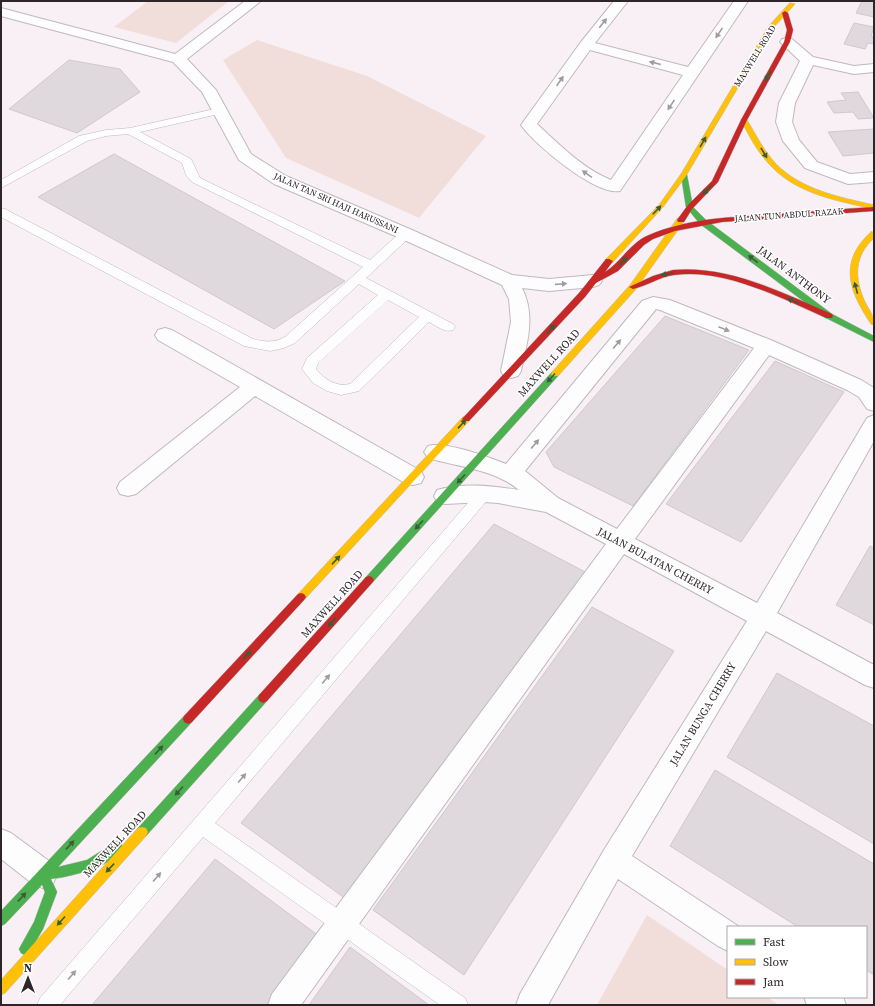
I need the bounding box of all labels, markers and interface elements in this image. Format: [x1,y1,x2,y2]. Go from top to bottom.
one-way arrow [599,18,608,29]
street label: MAXWELL ROAD [731,23,779,89]
one-way arrow [715,28,723,38]
one-way arrow [649,60,661,66]
one-way arrow [765,70,772,82]
one-way arrow [556,76,564,87]
one-way arrow [667,99,674,111]
one-way arrow [700,136,707,148]
one-way arrow [760,148,768,158]
street label: JALAN TAN SRI HAJI HARUSSANI [271,170,400,236]
one-way arrow [582,170,593,178]
one-way arrow [702,185,712,195]
one-way arrow [652,205,662,215]
street label: JALAN TUN ABDUL RAZAK [733,205,844,225]
street label: JALAN ANTHONY [753,242,834,308]
one-way arrow [747,255,758,263]
one-way arrow [618,256,628,266]
one-way arrow [661,271,674,277]
one-way arrow [555,280,567,287]
one-way arrow [852,282,858,295]
one-way arrow [786,298,798,304]
one-way arrow [546,323,555,334]
street label: MAXWELL ROAD [515,326,584,400]
one-way arrow [718,326,730,332]
one-way arrow [613,338,622,349]
one-way arrow [547,374,556,383]
one-way arrow [457,419,467,429]
one-way arrow [530,439,539,449]
one-way arrow [456,473,465,484]
one-way arrow [414,520,423,531]
street label: JALAN BULATAN CHERRY [593,524,716,598]
one-way arrow [331,555,340,565]
street label: MAXWELL ROAD [298,567,367,641]
one-way arrow [327,617,336,627]
one-way arrow [242,650,252,660]
street label: JALAN BUNGA CHERRY [666,660,740,769]
one-way arrow [321,674,330,685]
one-way arrow [154,745,163,755]
one-way arrow [237,773,246,784]
one-way arrow [175,787,184,796]
street label: MAXWELL ROAD [80,807,150,881]
one-way arrow [65,840,75,850]
one-way arrow [106,863,115,872]
one-way arrow [152,872,162,882]
one-way arrow [17,892,27,902]
one-way arrow [57,916,66,926]
legend [727,926,867,998]
text: Fast [763,934,785,950]
text: Slow [763,954,789,970]
north arrow [8,958,48,998]
text: N [24,961,32,976]
one-way arrow [68,970,77,981]
text: Jam [762,974,784,990]

